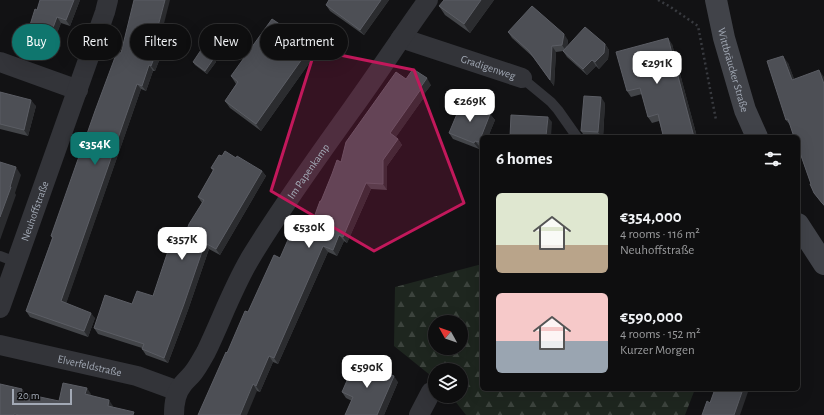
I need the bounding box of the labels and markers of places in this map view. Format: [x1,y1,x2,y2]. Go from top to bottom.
pin: €291K [629,51,685,85]
pin: €269K [442,89,498,123]
pin: €354K [67,132,123,166]
pin: €530K [281,215,337,249]
pin: €357K [154,227,210,261]
pin: €590K [339,355,395,389]

